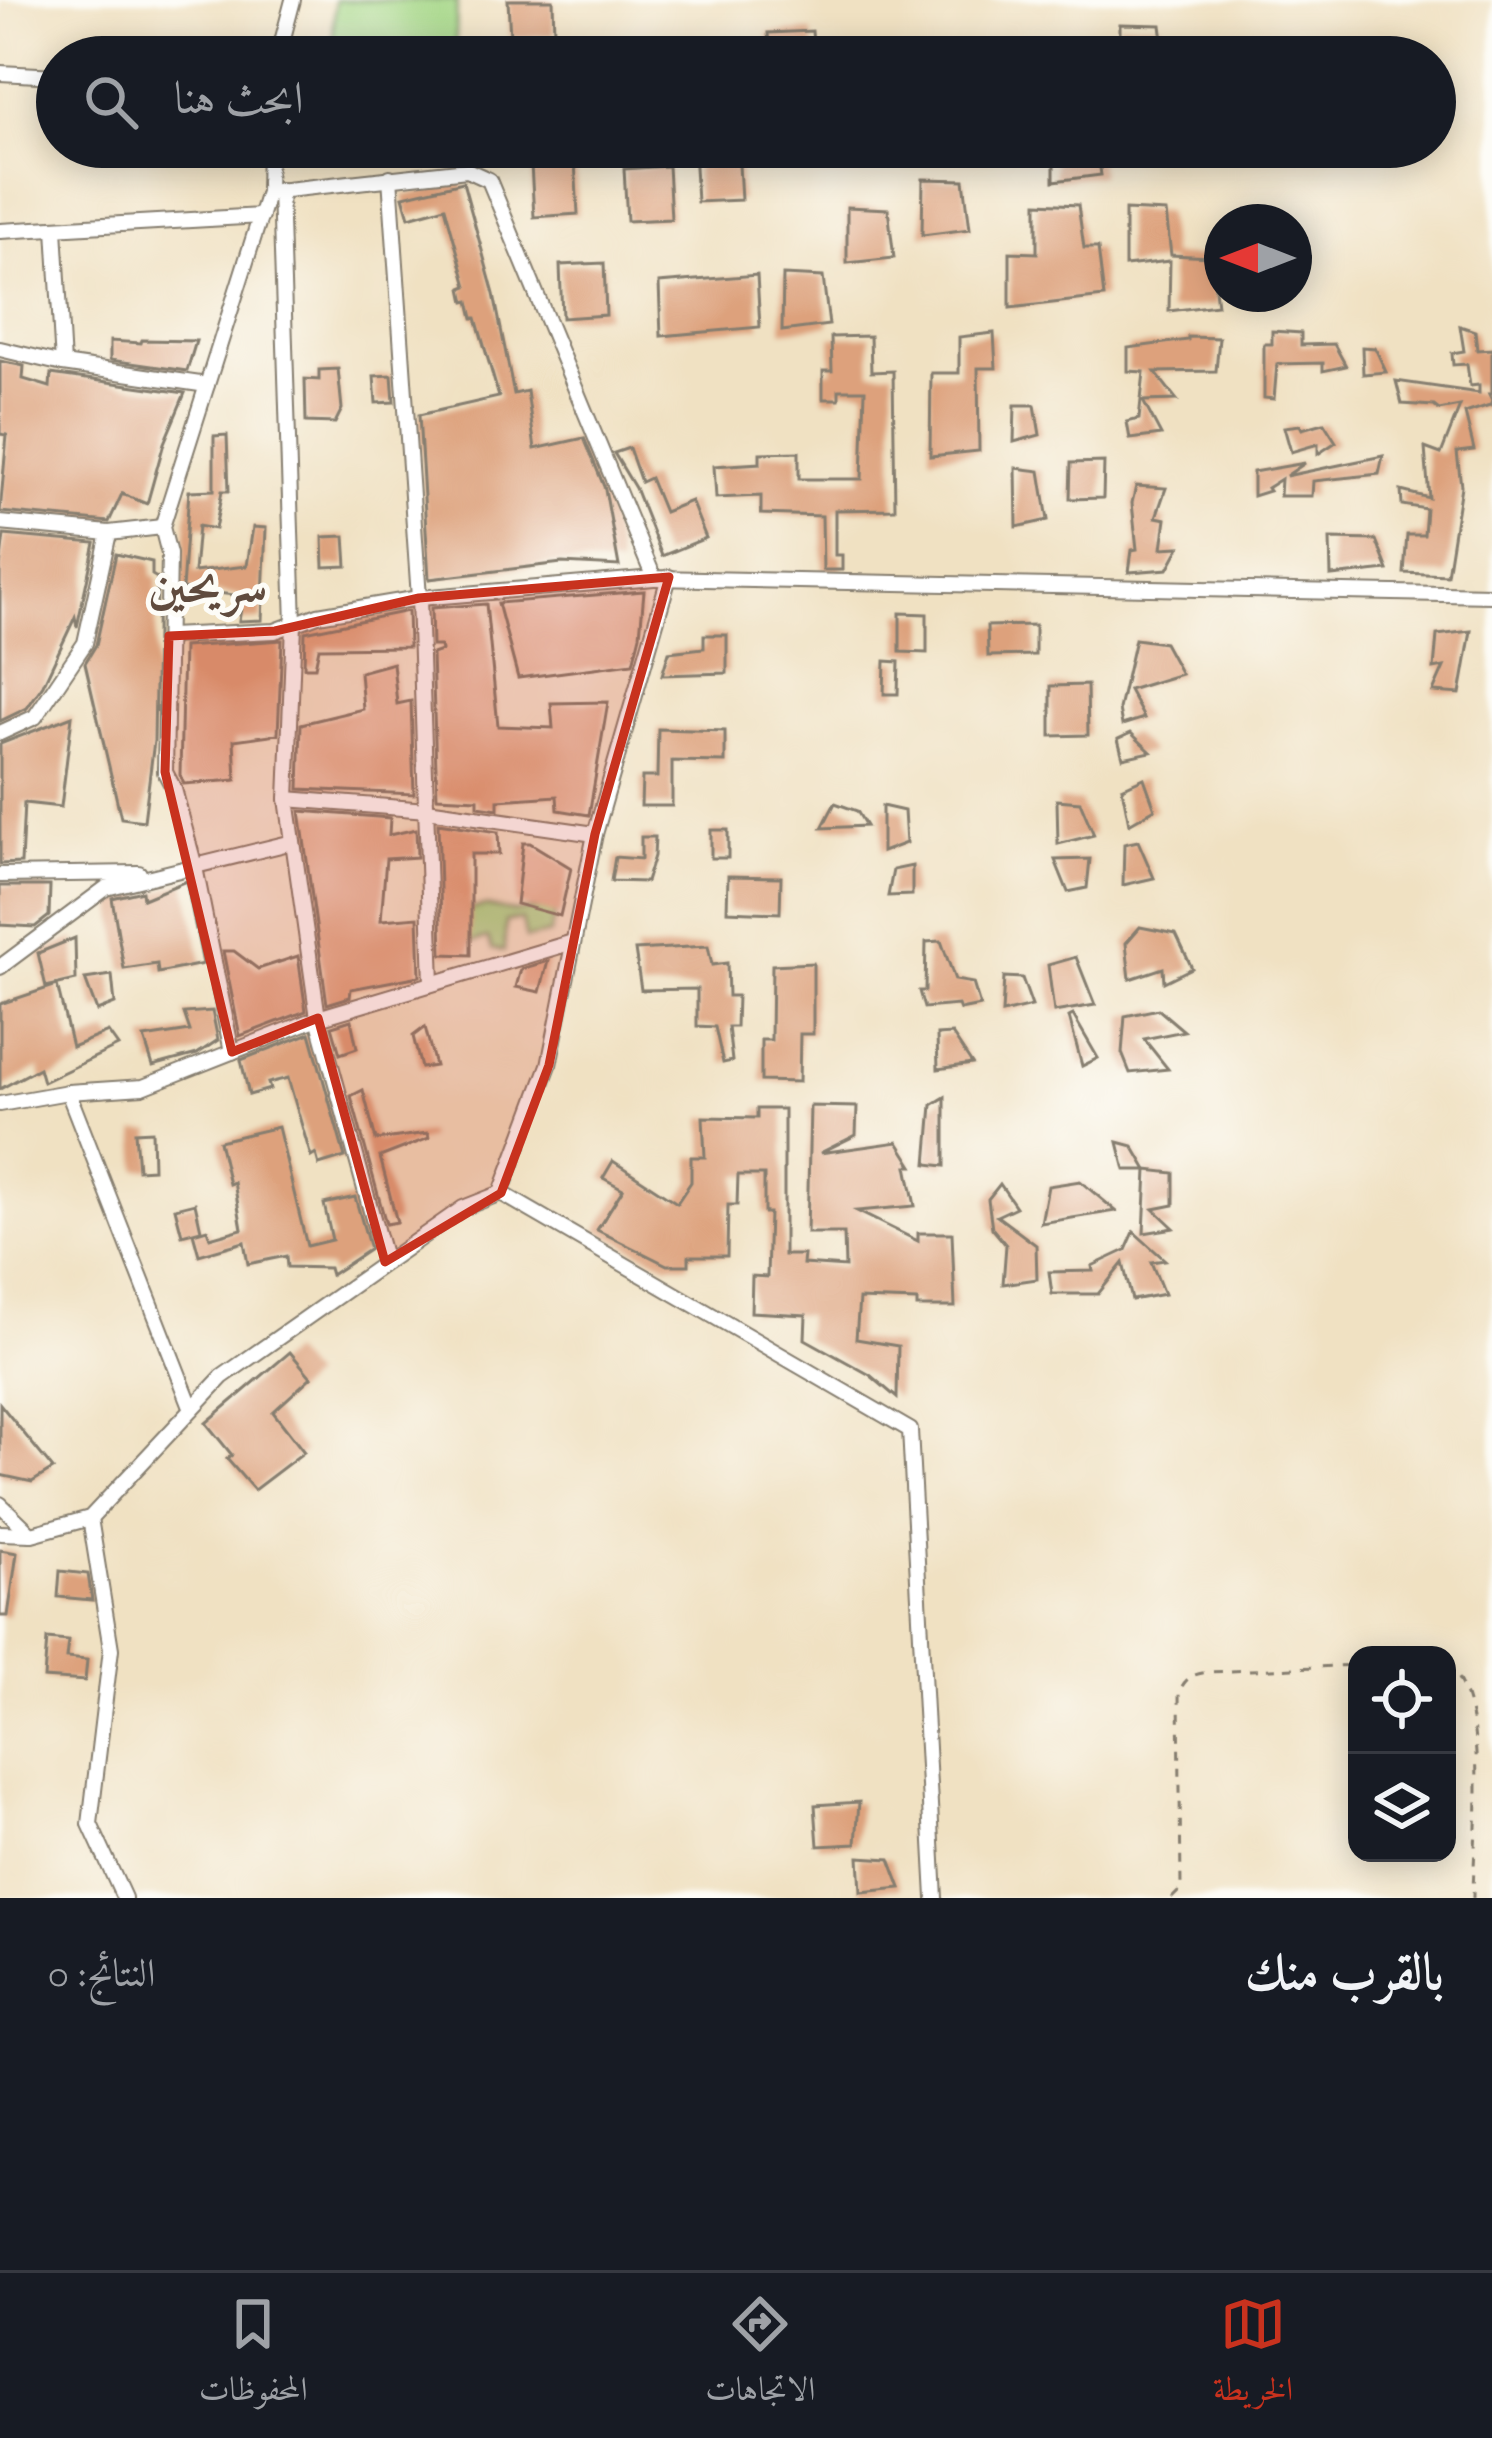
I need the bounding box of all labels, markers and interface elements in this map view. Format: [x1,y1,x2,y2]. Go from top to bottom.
search box [36,36,1456,168]
icon: search [78,69,144,135]
text: ابحث هنا [174,70,304,135]
north arrow [1204,204,1312,312]
district label: سريحين [149,555,267,624]
map controls [1348,1646,1456,1862]
button: locate [1348,1646,1456,1754]
button: layers [1348,1754,1456,1862]
text: بالقرب منك [1245,1940,1444,2013]
text: النتائج: 0 [48,1949,156,2005]
tab: المحفوظات [199,2291,308,2421]
tab: الاتجاهات [705,2291,815,2421]
tab: الخريطة [1213,2291,1293,2421]

